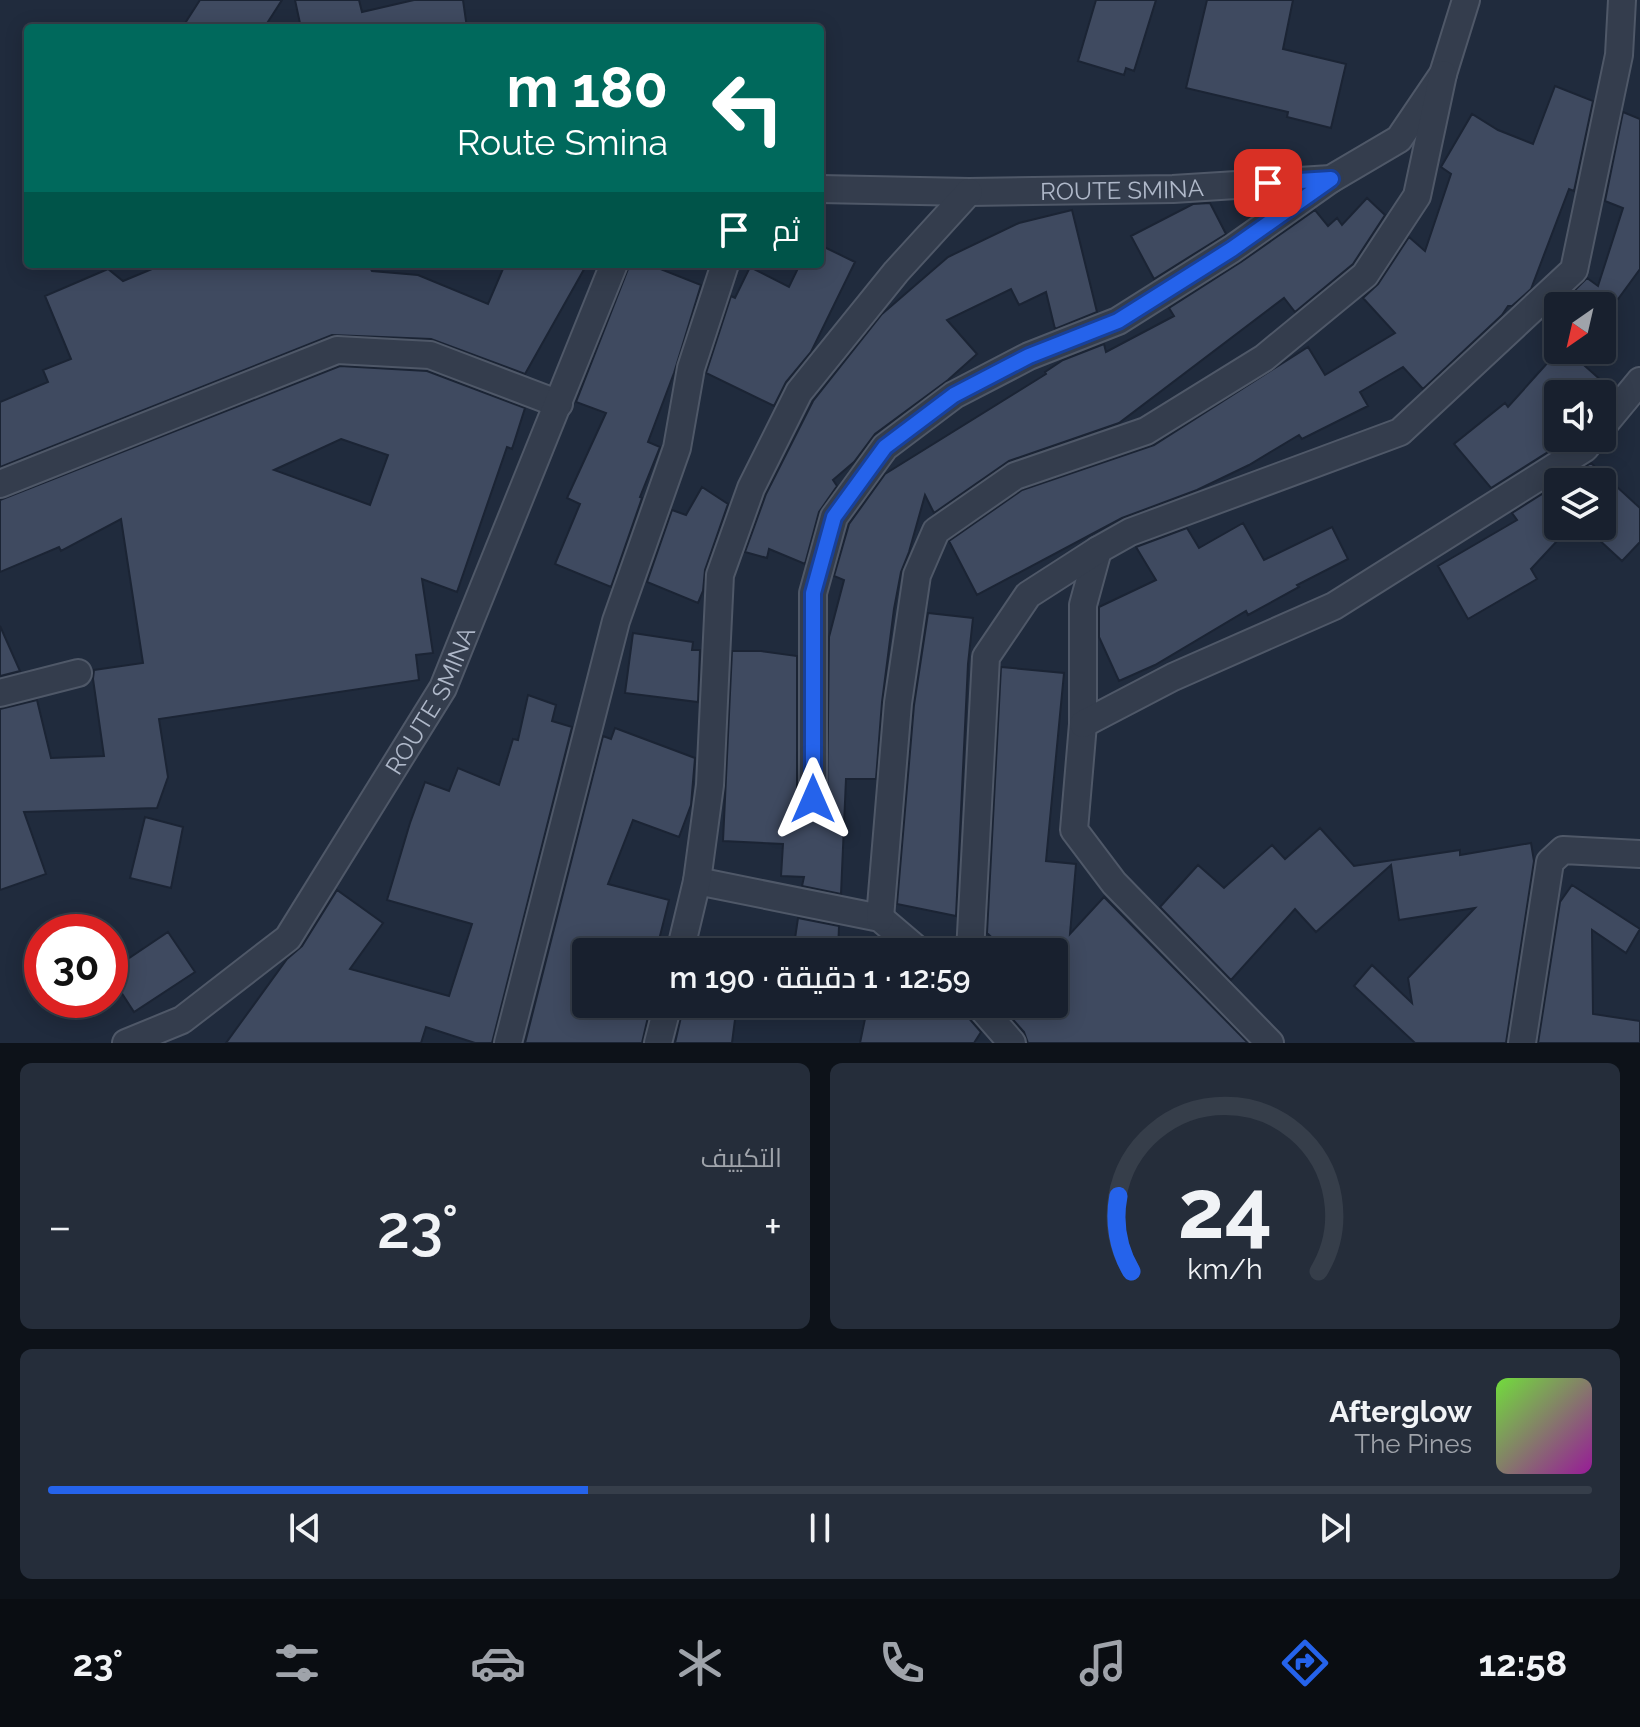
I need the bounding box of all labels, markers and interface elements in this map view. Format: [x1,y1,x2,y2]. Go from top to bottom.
text: 180 m [507,54,668,120]
icon: left [696,56,800,160]
text: Route Smina [457,121,668,163]
pin [1234,149,1302,217]
icon: arrive [1246,161,1290,205]
street label: ROUTE SMINA [1040,173,1205,205]
icon: arrive [712,208,756,252]
text: ثم [772,213,800,248]
north arrow [1544,292,1616,364]
map controls [1544,292,1616,540]
button: sound [1544,380,1616,452]
button: layers [1544,468,1616,540]
street label: ROUTE SMINA [379,622,481,779]
position arrow [771,757,855,841]
speed limit sign: 30 [24,914,128,1018]
text: 12:59 · 1 دقيقة · 190 m [670,960,970,995]
text: التكييف [700,1143,782,1173]
text: 24 [1178,1160,1272,1257]
text: 23° [377,1192,458,1262]
text: − [48,1201,72,1252]
text: + [764,1201,782,1252]
text: km/h [1187,1252,1263,1286]
text: Afterglow [1329,1394,1472,1429]
text: The Pines [1354,1429,1472,1459]
icon: previous [283,1506,327,1550]
icon: pause [798,1506,842,1550]
icon: next [1313,1506,1357,1550]
icon: filters [269,1635,325,1691]
icon: car [470,1635,526,1691]
icon: climate [672,1635,728,1691]
icon: phone [874,1635,930,1691]
icon: music [1075,1635,1131,1691]
icon: directions [1277,1635,1333,1691]
text: 23° [73,1642,123,1684]
text: 12:58 [1479,1642,1567,1684]

